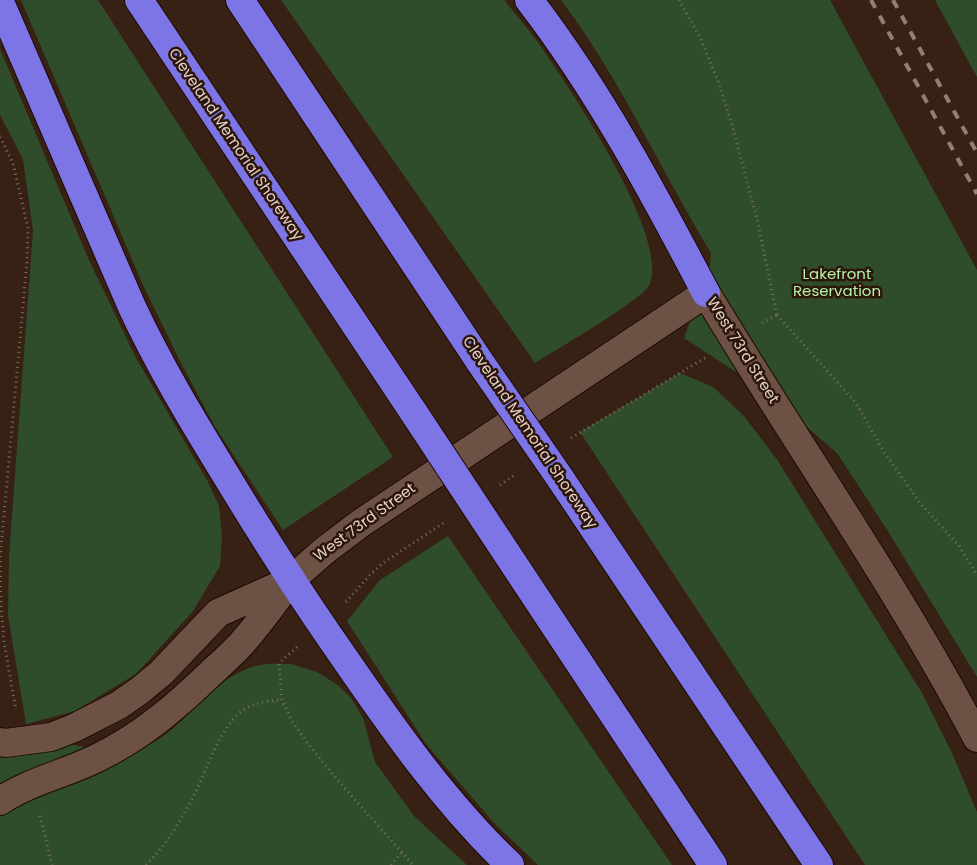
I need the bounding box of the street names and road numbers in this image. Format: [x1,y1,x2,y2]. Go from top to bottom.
street label: Cleveland Memorial Shoreway [164,45,306,245]
street label: West 73rd Street [702,295,782,407]
street label: Cleveland Memorial Shoreway [458,333,600,533]
street label: West 73rd Street [310,480,420,566]

